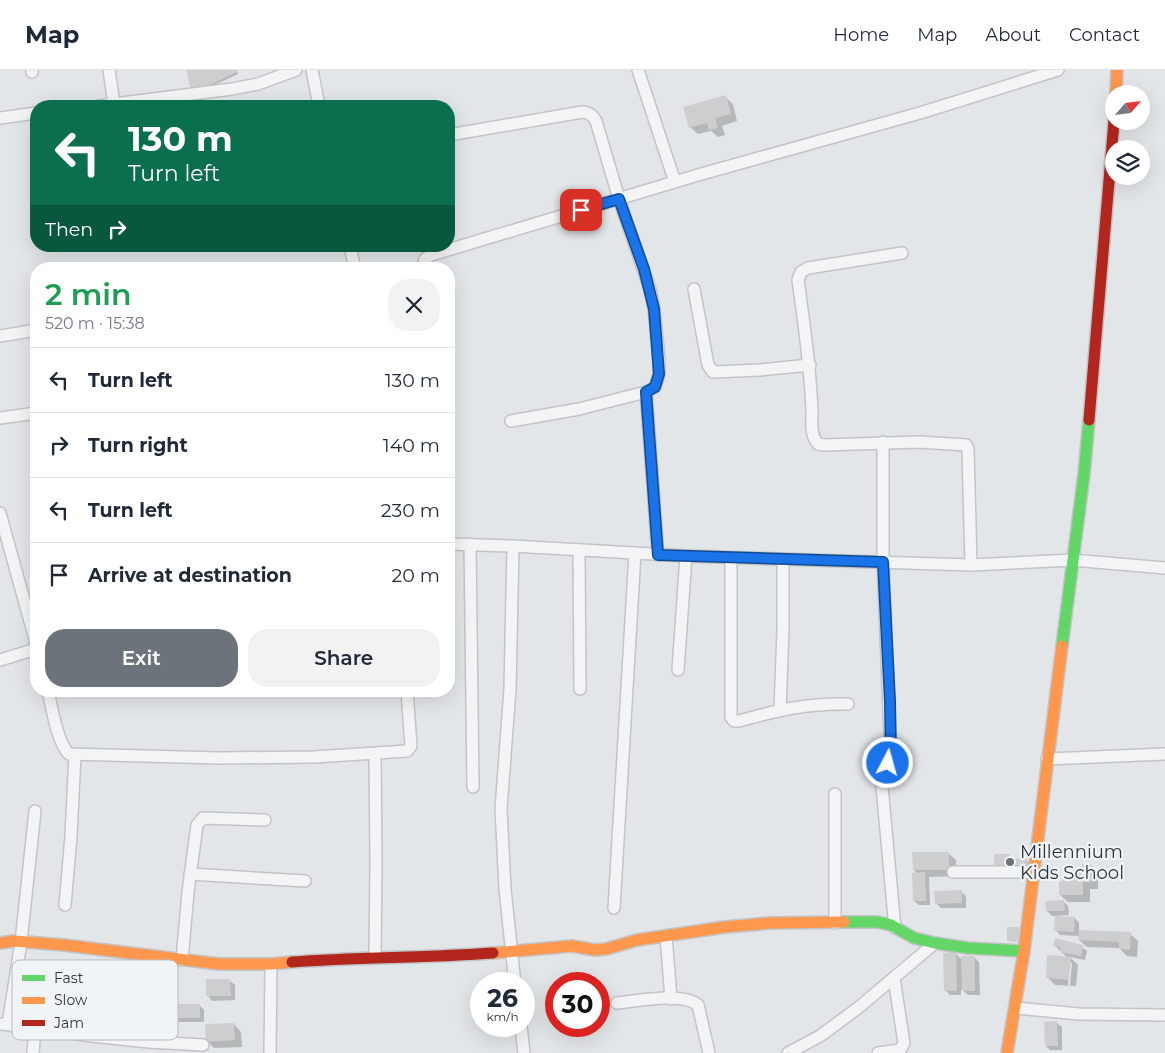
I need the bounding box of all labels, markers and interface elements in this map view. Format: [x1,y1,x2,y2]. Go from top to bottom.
text: Map [25,20,79,49]
text: Home [833,24,889,46]
text: Map [917,24,957,46]
text: About [985,24,1041,46]
text: Contact [1069,24,1140,46]
north arrow [1105,85,1150,130]
map controls [1105,85,1150,185]
text: 130 m [128,117,233,160]
icon: left [45,120,110,185]
button: layers [1105,140,1150,185]
text: Turn left [128,160,220,187]
pin [560,189,602,231]
icon: arrive [567,196,595,224]
icon: right [103,215,131,243]
text: Then [45,218,93,241]
text: 2 min [45,276,132,313]
button: close [388,279,440,331]
text: 520 m · 15:38 [45,314,145,333]
icon: left [45,366,73,394]
text: Turn left [88,369,173,392]
text: 130 m [385,369,440,392]
icon: right [45,431,73,459]
text: Turn right [88,434,188,457]
text: 140 m [383,434,440,457]
icon: left [45,496,73,524]
text: Turn left [88,499,173,522]
text: 230 m [381,499,440,522]
icon: arrive [45,561,73,589]
text: Arrive at destination [88,564,292,587]
text: 20 m [392,564,440,587]
button: Exit [45,629,238,687]
button: Share [248,629,440,687]
position arrow [861,736,913,788]
place label: Millennium Kids School [1020,841,1124,884]
marker: Millennium Kids School [1004,856,1016,868]
legend [12,960,178,1040]
text: Fast [54,969,84,987]
speed limit sign: 30 [545,972,610,1037]
text: 26 [487,983,518,1013]
text: Slow [54,991,88,1009]
text: km/h [486,1009,519,1024]
text: Jam [53,1014,84,1032]

